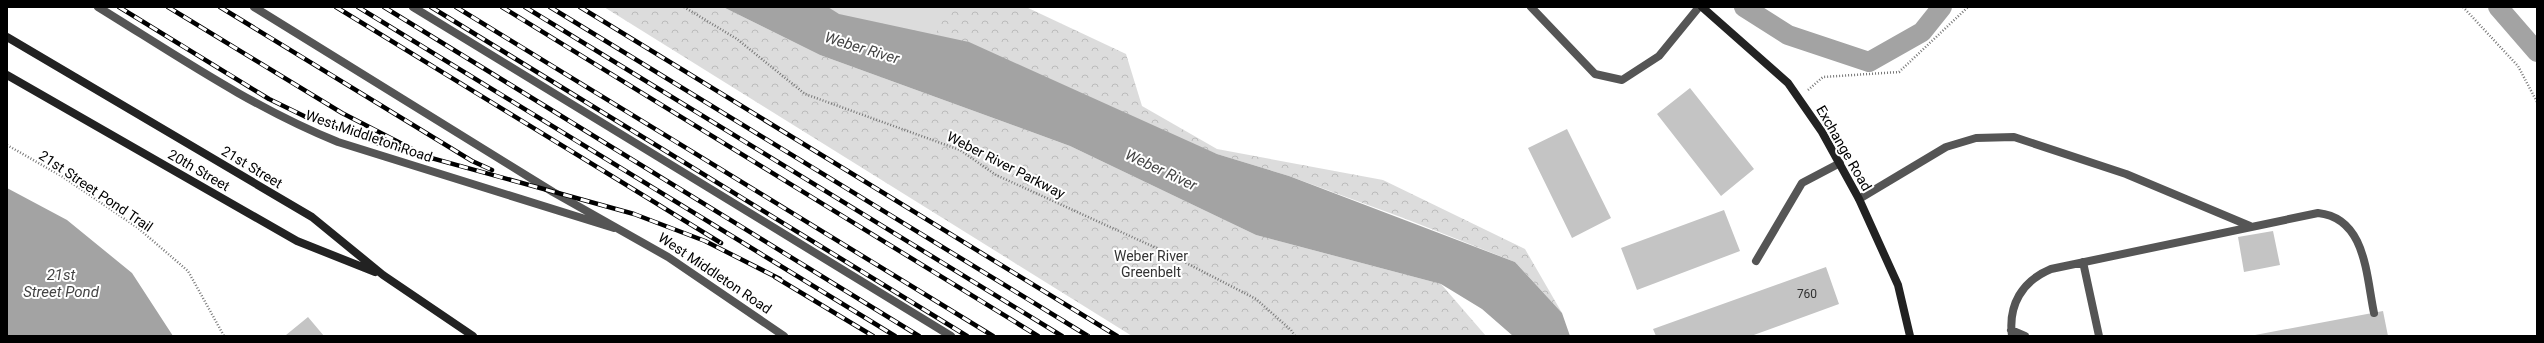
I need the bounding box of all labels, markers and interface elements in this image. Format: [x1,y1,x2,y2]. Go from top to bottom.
water label: Weber River [823,28,902,68]
street label: Exchange Road [1813,102,1875,194]
street label: West Middleton Road [304,107,434,165]
street label: Weber River Parkway [944,128,1068,202]
street label: 21st Street [219,143,286,192]
street label: 20th Street [165,146,233,194]
water label: Weber River [1122,146,1201,195]
street label: 21st Street Pond Trail [36,147,156,235]
street label: West Middleton Road [655,229,775,317]
park label: Weber River Greenbelt [1114,248,1188,280]
water label: 21st Street Pond [23,266,100,301]
house number: 760 [1797,287,1817,301]

